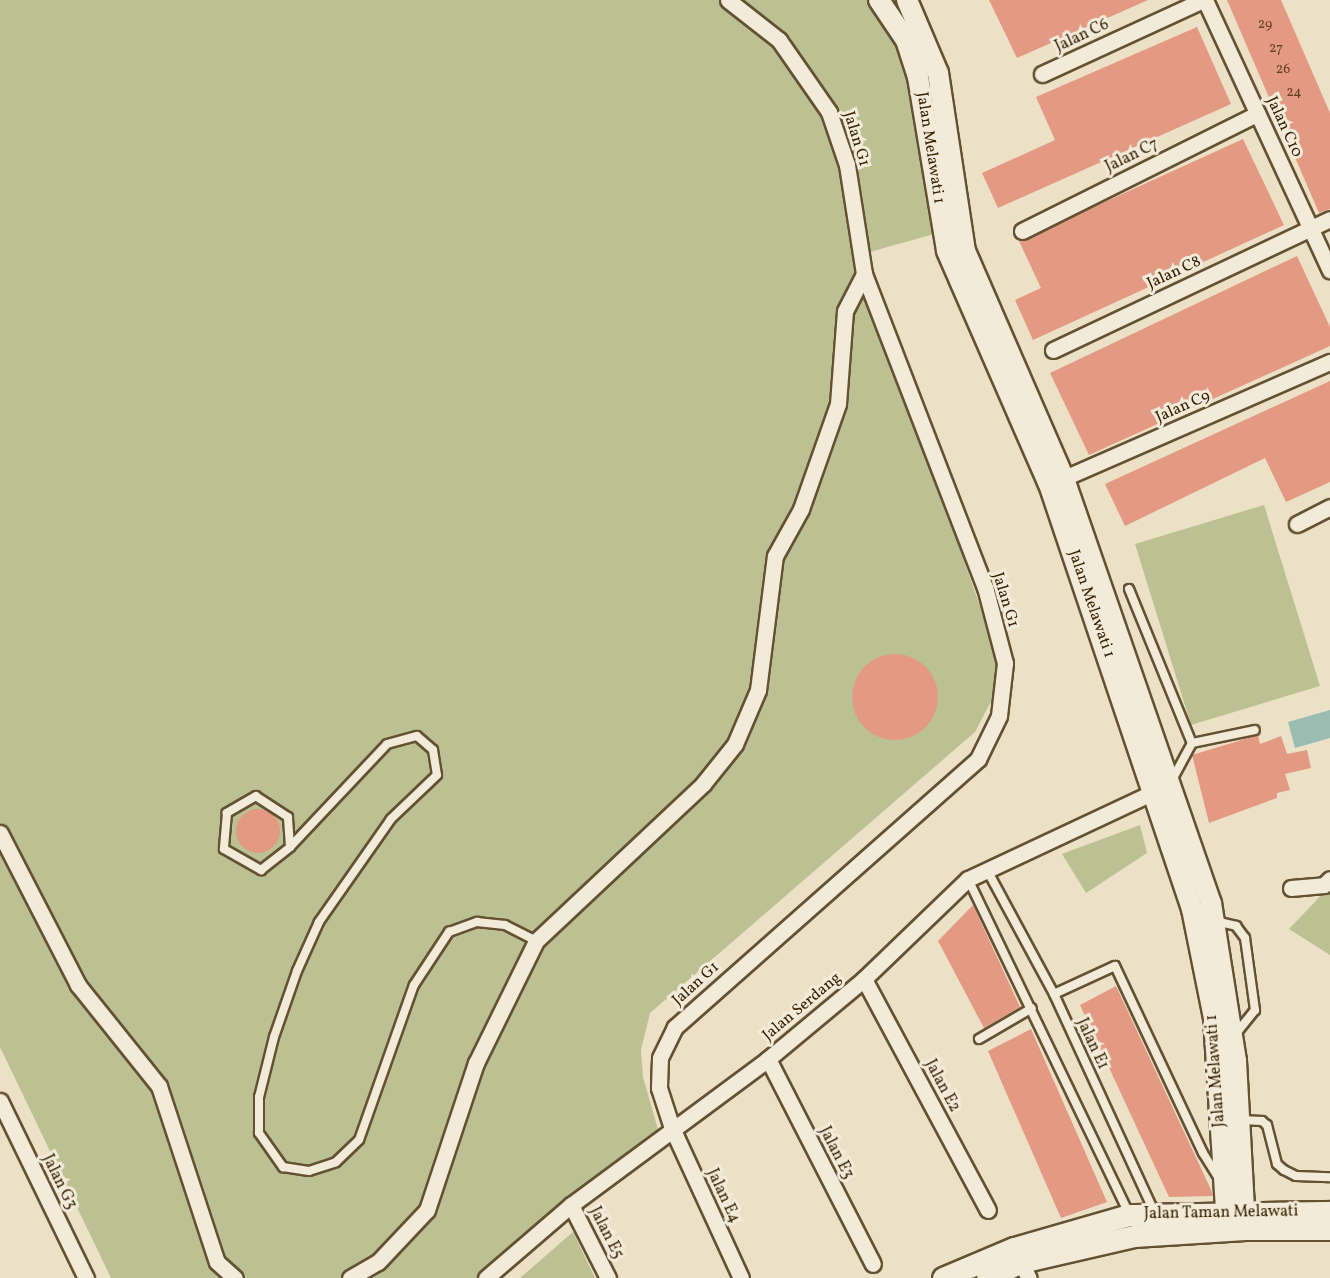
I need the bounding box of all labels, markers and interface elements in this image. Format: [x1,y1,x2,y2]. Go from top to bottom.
street label: Jalan C6 [1052,15,1112,57]
house number: 29 [1258,17,1272,33]
house number: 27 [1269,41,1283,57]
house number: 26 [1276,62,1290,78]
house number: 24 [1286,85,1302,101]
street label: Jalan Melawati 1 [912,91,948,205]
street label: Jalan C10 [1262,93,1306,161]
street label: Jalan G1 [839,109,873,169]
street label: Jalan C7 [1102,135,1162,177]
street label: Jalan C8 [1144,252,1204,294]
street label: Jalan C9 [1153,387,1213,427]
street label: Jalan Melawati 1 [1064,547,1118,661]
street label: Jalan G1 [988,570,1022,630]
street label: Jalan G1 [669,958,723,1010]
street label: Jalan Serdang [759,969,845,1045]
street label: Jalan Melawati 1 [1202,1014,1230,1128]
street label: Jalan E1 [1072,1015,1112,1073]
street label: Jalan E2 [920,1056,964,1116]
street label: Jalan E3 [815,1123,857,1183]
street label: Jalan G3 [38,1151,80,1213]
street label: Jalan E4 [702,1166,744,1226]
street label: Jalan Taman Melawati [1143,1202,1299,1224]
street label: Jalan E5 [585,1204,627,1262]

